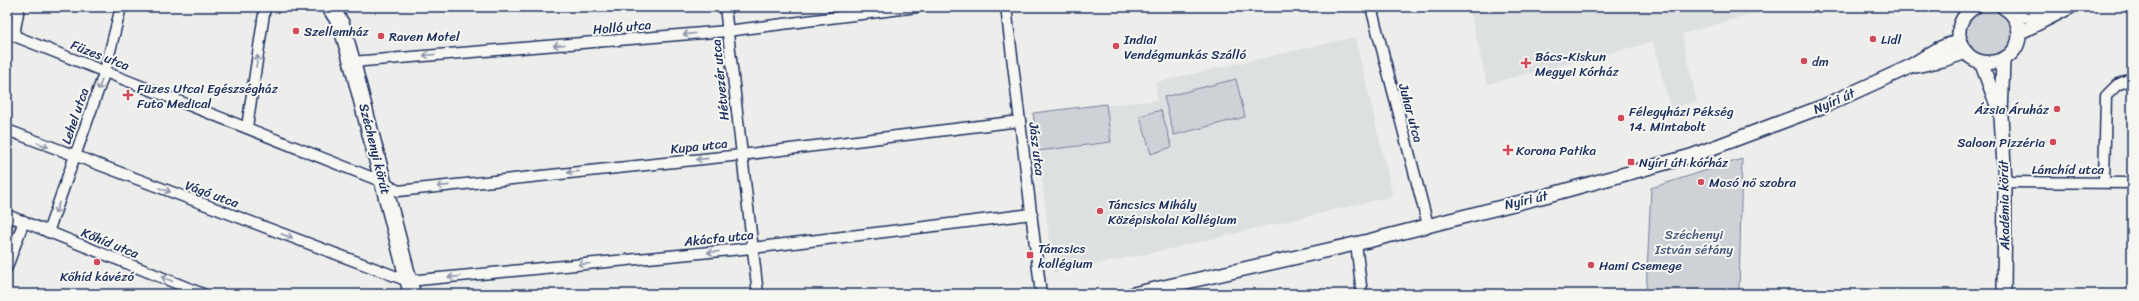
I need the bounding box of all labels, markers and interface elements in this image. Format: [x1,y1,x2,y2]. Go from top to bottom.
street label: Holló utca [592,13,653,41]
place label: Szellemház [304,20,369,43]
place label: Raven Motel [389,25,460,48]
marker: Szellemház [291,26,301,36]
place label: Indiai Vendégmunkás Szálló [1123,28,1246,66]
place label: Lidl [1881,28,1901,51]
marker: Raven Motel [376,31,386,41]
one-way arrow [683,31,696,38]
street label: Füzes utca [67,33,133,77]
marker: Lidl [1868,34,1878,44]
street label: Hétvezér utca [704,38,736,122]
one-way arrow [553,41,566,48]
marker: Indiai Vendégmunkás Szálló [1111,41,1121,51]
place label: Bács-Kiskun Megyei Kórház [1535,45,1619,83]
place label: dm [1812,50,1829,73]
one-way arrow [423,52,436,59]
one-way arrow [253,55,261,68]
marker: dm [1799,56,1809,66]
marker: Bács-Kiskun Megyei Kórház [1520,57,1532,69]
place label: Füzes Utcai Egészségház Futo Medical [137,77,279,115]
one-way arrow [95,79,103,91]
street label: Juhar utca [1392,80,1430,146]
street label: Nyíri út [1809,81,1859,120]
street label: Lehel utca [55,84,96,147]
marker: Füzes Utcai Egészségház Futo Medical [122,89,134,101]
place label: Ázsia Áruház [1973,98,2050,121]
place label: Félegyházi Pékség 14. Mintabolt [1629,100,1734,138]
street label: Széchenyi körút [353,101,398,197]
marker: Ázsia Áruház [2052,104,2062,114]
marker: Félegyházi Pékség 14. Mintabolt [1616,113,1626,123]
street label: Jász utca [1022,120,1052,177]
place label: Saloon Pizzéria [1957,131,2045,154]
street label: Kupa utca [669,132,729,160]
marker: Saloon Pizzéria [2048,137,2058,147]
place label: Korona Patika [1516,139,1597,162]
one-way arrow [37,141,49,149]
marker: Korona Patika [1503,145,1513,155]
place label: Nyíri úti kórház [1639,151,1729,174]
one-way arrow [696,155,709,163]
marker: Nyíri úti kórház [1626,157,1636,167]
street label: Lánchíd utca [2032,158,2105,181]
street label: Akadémia körút [1992,159,2016,251]
one-way arrow [567,169,580,176]
place label: Mosó nő szobra [1709,171,1797,194]
street label: Vágó utca [182,174,242,214]
marker: Mosó nő szobra [1696,177,1706,187]
one-way arrow [437,182,450,190]
street label: Nyíri út [1502,184,1551,216]
one-way arrow [159,187,171,195]
place label: Táncsics Mihály Középiskolai Kollégium [1108,193,1237,231]
one-way arrow [52,201,60,213]
marker: Táncsics Mihály Középiskolai Kollégium [1095,206,1105,216]
street label: Kőhíd utca [78,221,143,265]
street label: Akácfa utca [682,223,755,253]
park label: Széchenyi István sétány [1654,223,1733,261]
one-way arrow [280,232,292,240]
place label: Táncsics kollégium [1038,237,1093,275]
one-way arrow [707,248,720,255]
marker: Táncsics kollégium [1025,250,1035,260]
place label: Hami Csemege [1599,254,1682,277]
marker: Kőhíd kávézó [92,257,102,267]
one-way arrow [578,260,591,268]
marker: Hami Csemege [1586,260,1596,270]
place label: Kőhíd kávézó [60,265,134,288]
one-way arrow [448,273,461,280]
one-way arrow [162,275,174,283]

